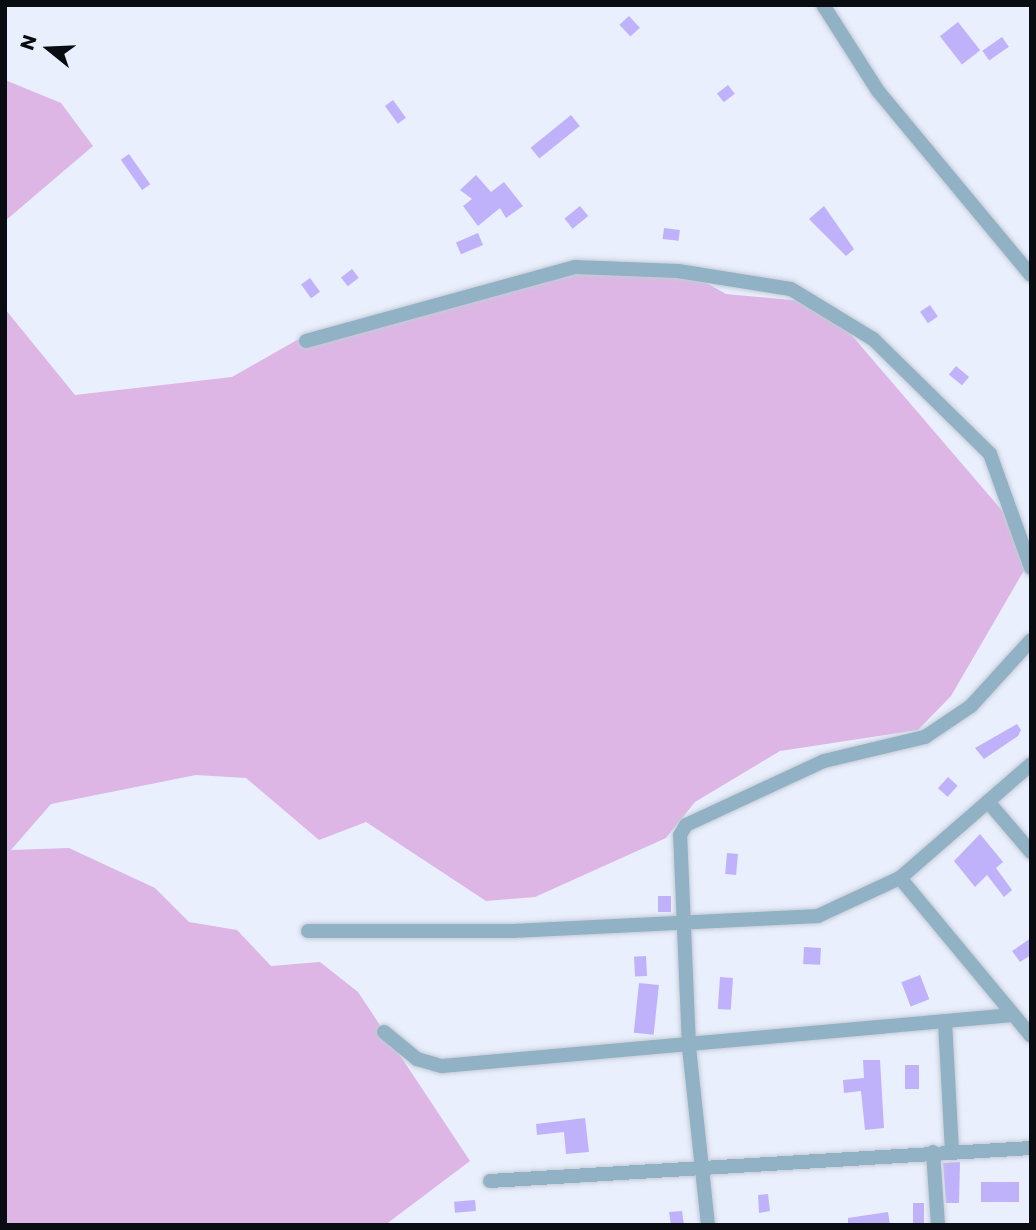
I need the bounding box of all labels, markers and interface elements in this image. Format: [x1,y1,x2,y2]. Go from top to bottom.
north arrow [14,14,84,84]
text: N [14,31,44,53]

